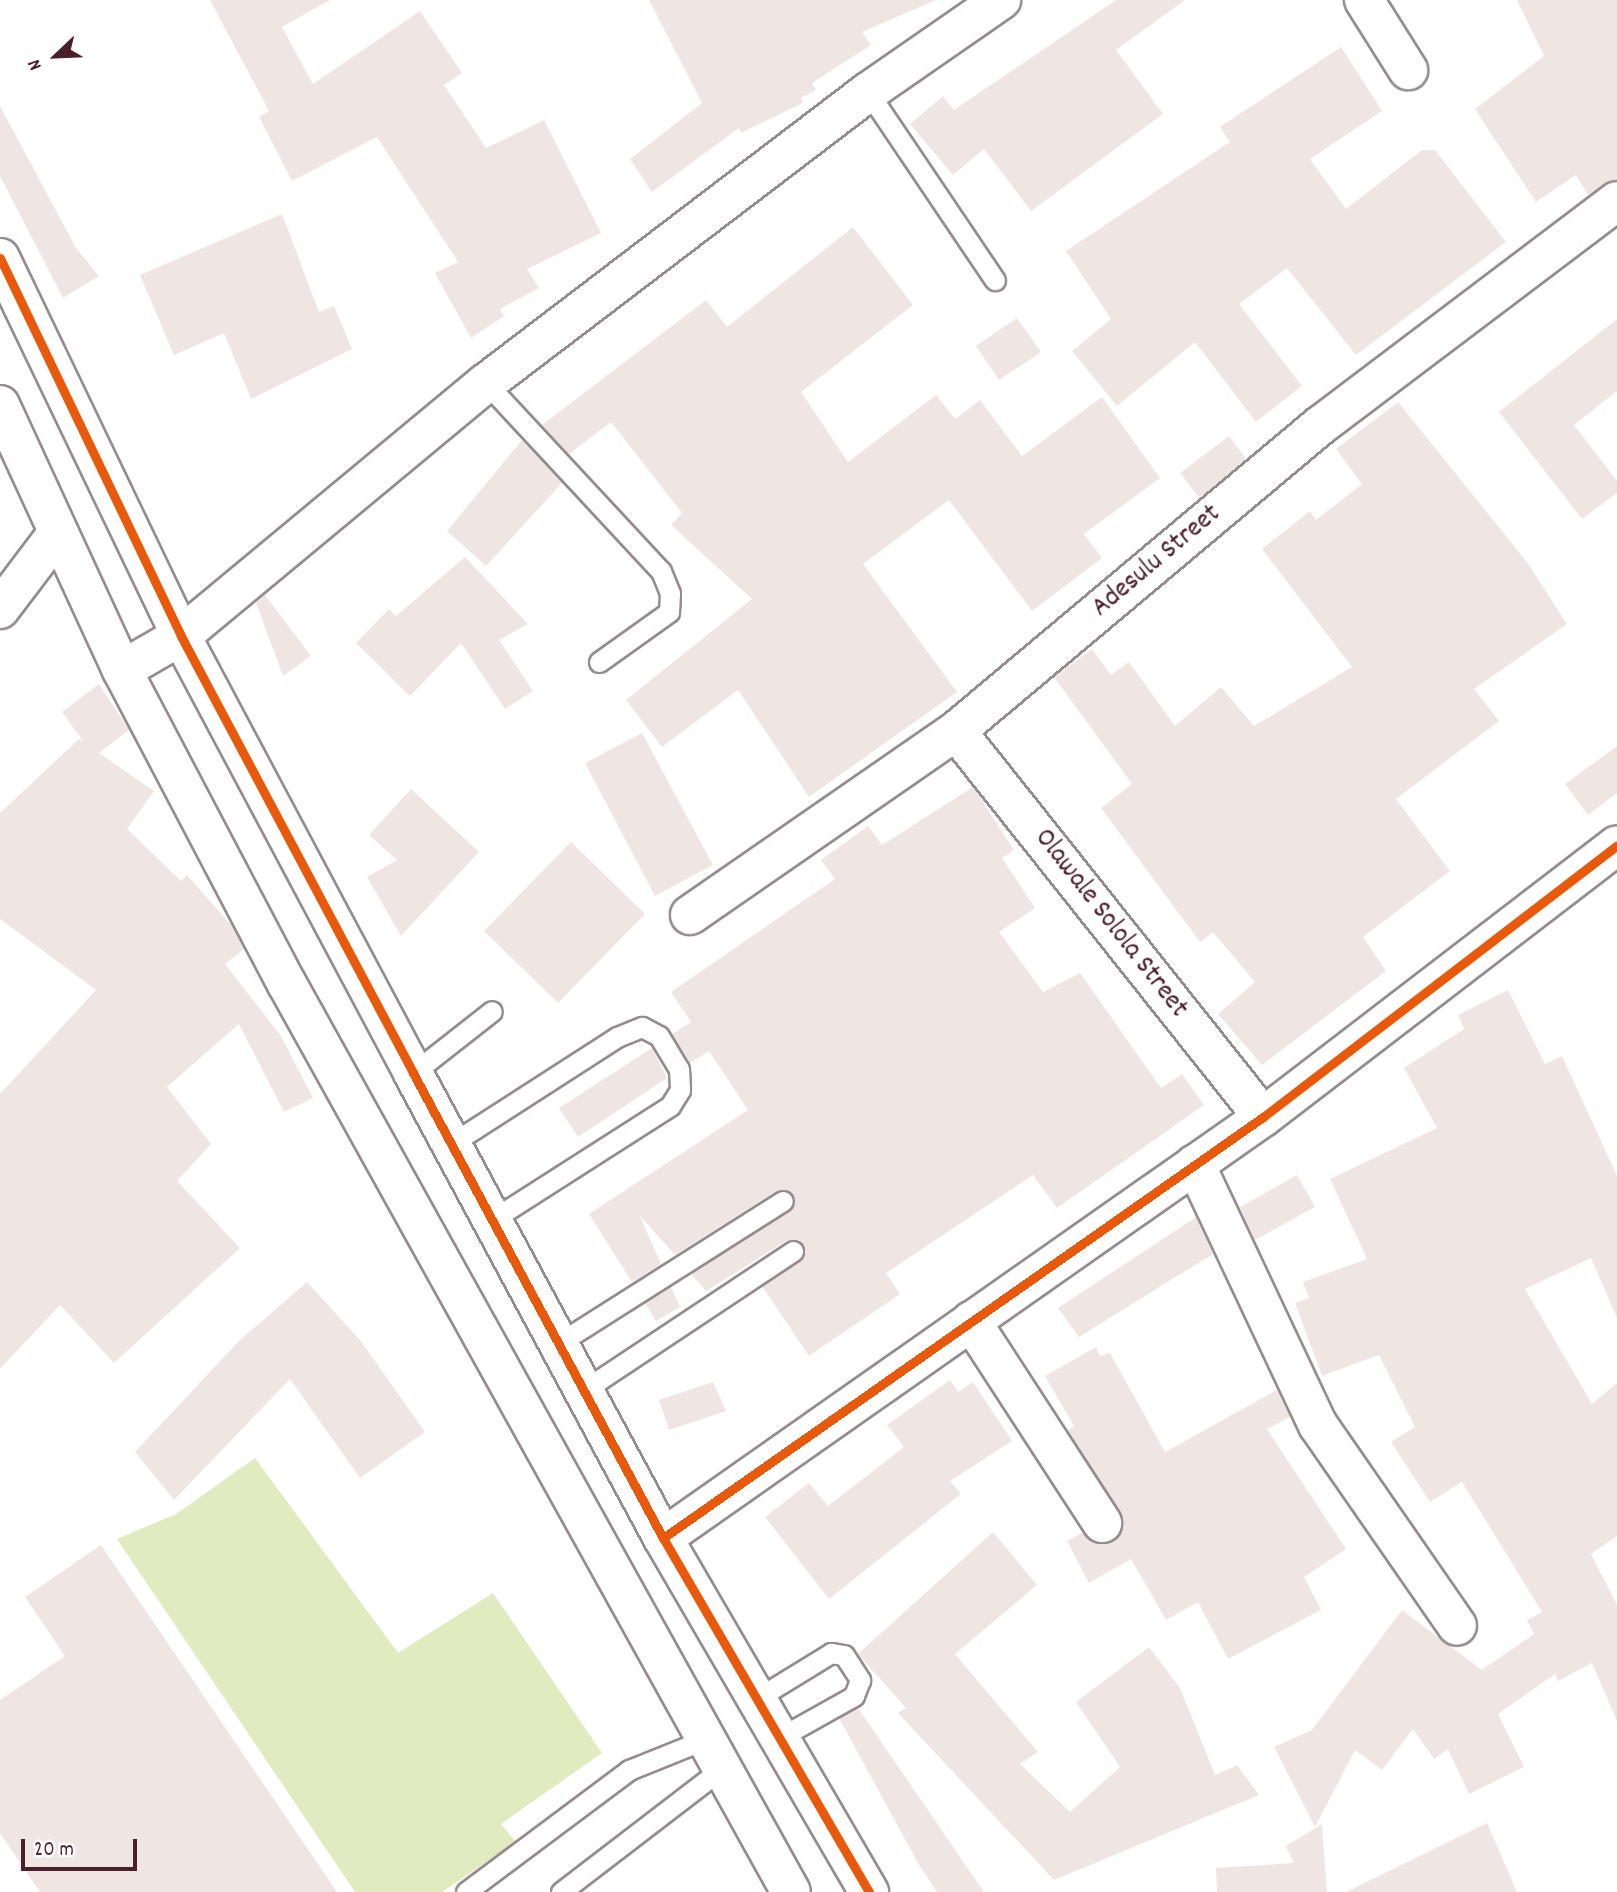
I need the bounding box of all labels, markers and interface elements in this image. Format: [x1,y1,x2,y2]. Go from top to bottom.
north arrow [21,21,91,91]
text: N [22,55,50,74]
street label: Adesulu Street [1086,498,1228,626]
street label: Olawale Solola Street [1026,823,1194,1025]
scale bar [24,1826,140,1870]
text: 20 m [34,1836,74,1866]

